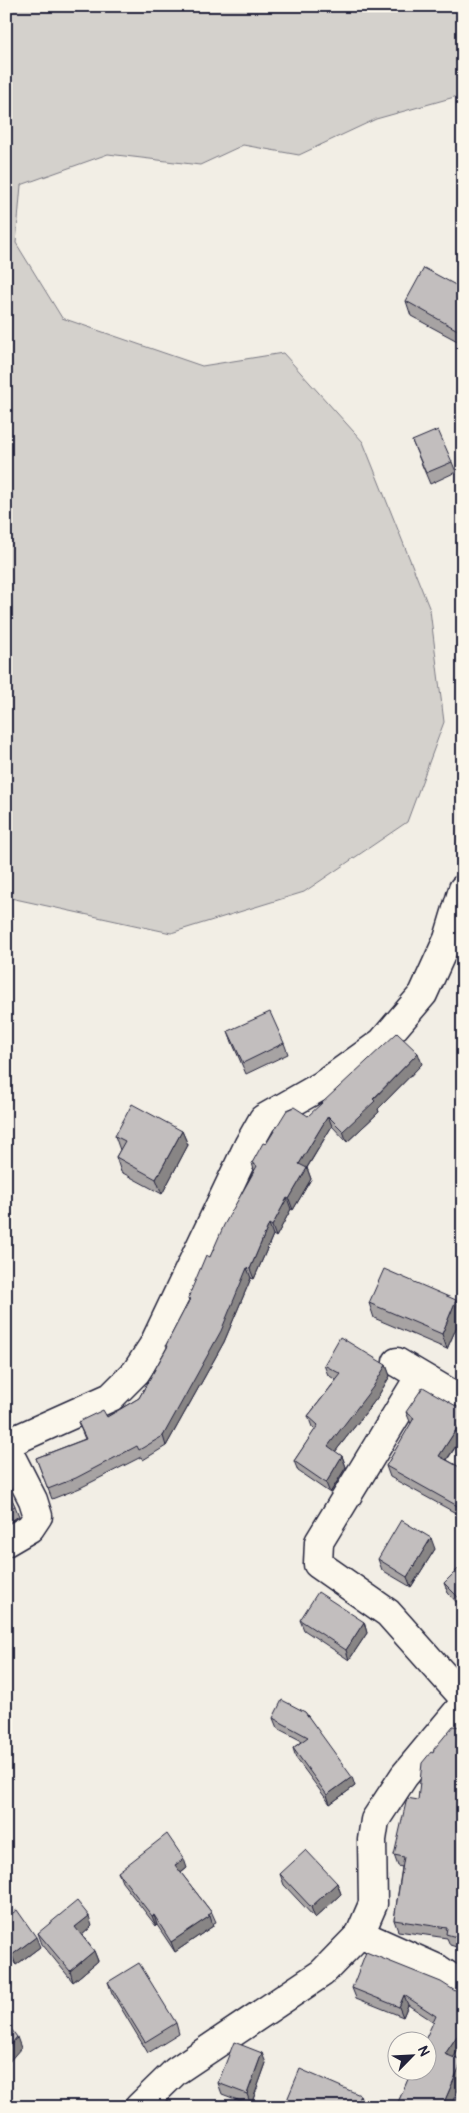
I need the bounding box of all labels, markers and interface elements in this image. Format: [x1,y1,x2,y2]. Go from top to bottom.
north arrow [386,2030,436,2080]
text: N [414,2043,433,2059]

